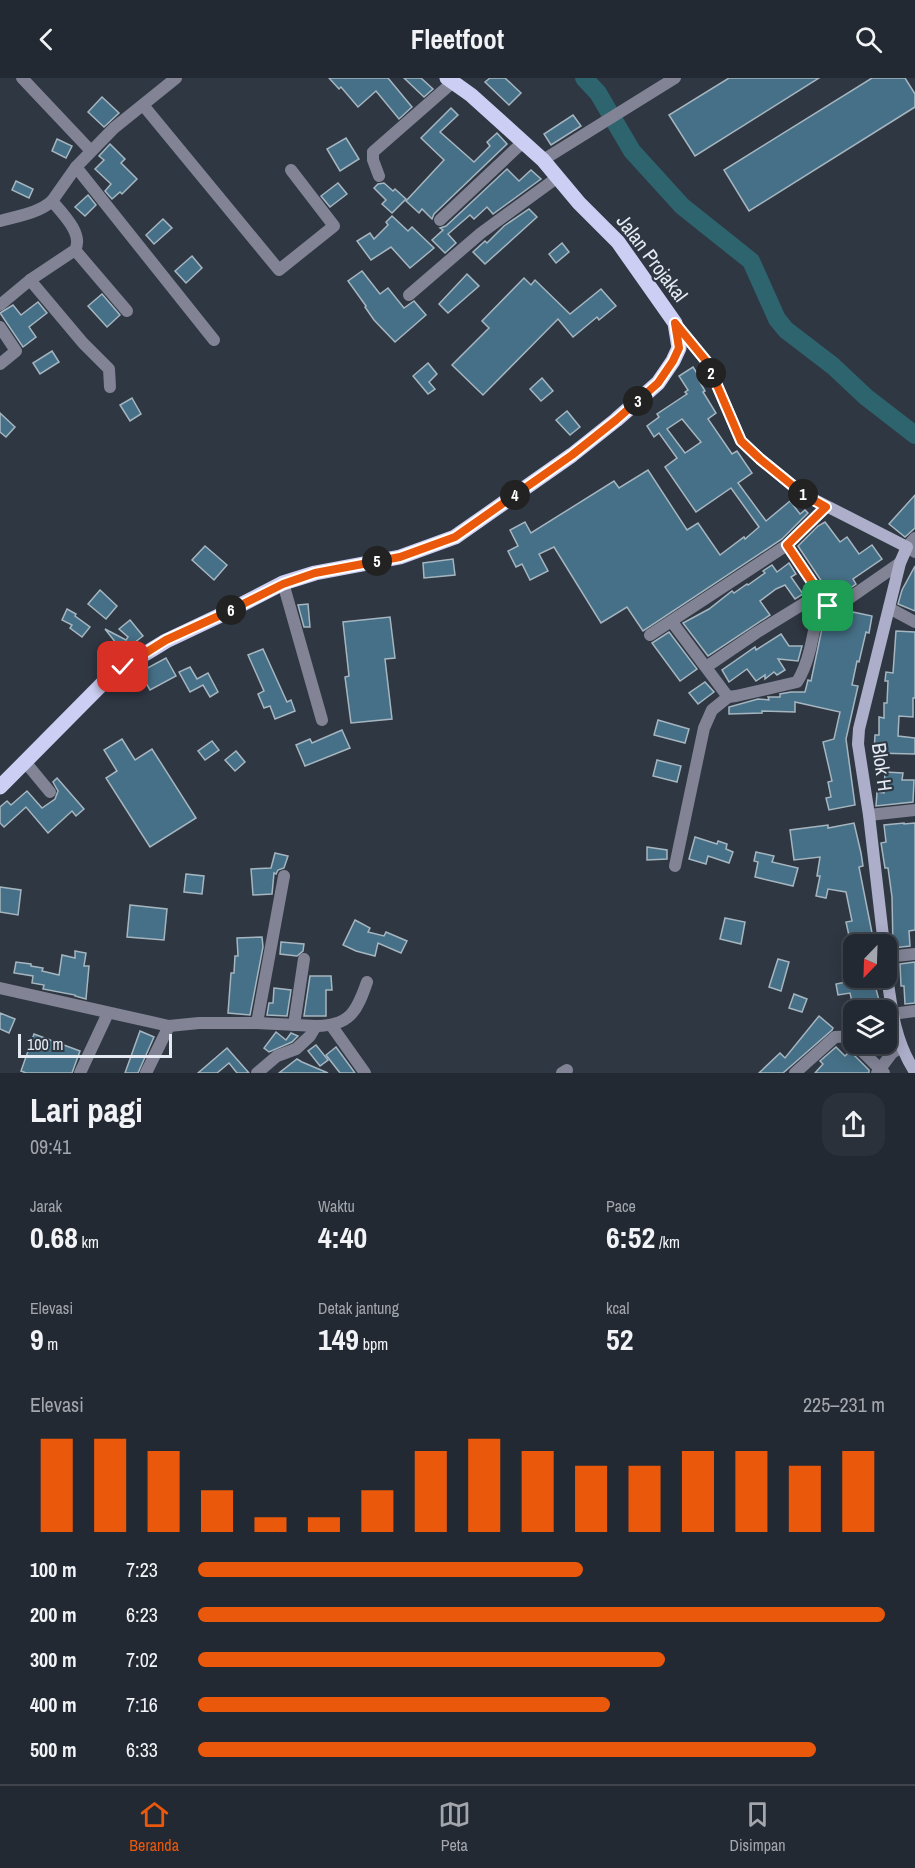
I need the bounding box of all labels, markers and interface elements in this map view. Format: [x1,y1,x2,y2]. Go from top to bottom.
text: Fleetfoot [411,21,504,57]
icon: back [30,23,63,56]
icon: search [852,23,885,56]
street label: Jalan Projakal [611,208,694,307]
pin: 2 [696,358,726,388]
text: 2 [707,362,715,384]
pin: 3 [623,386,653,416]
text: 3 [634,390,642,412]
pin: 1 [788,479,818,509]
pin: 4 [500,480,530,510]
text: 1 [799,483,807,505]
text: 4 [511,484,519,506]
pin: 5 [362,546,392,576]
text: 5 [373,550,381,572]
pin [802,580,853,631]
icon: arrive [811,589,844,622]
pin: 6 [216,595,246,625]
text: 6 [227,599,235,621]
pin [97,641,148,692]
icon: check [106,650,139,683]
street label: Blok H [866,741,899,793]
north arrow [843,934,897,988]
map controls [843,934,897,1054]
button: layers [843,1000,897,1054]
scale bar [18,1031,172,1058]
text: 100 m [27,1033,63,1055]
text: Lari pagi [30,1088,143,1132]
button: share [822,1093,885,1156]
text: 09:41 [30,1133,71,1160]
text: Jarak [30,1195,62,1217]
text: Waktu [318,1195,355,1217]
text: Pace [606,1195,636,1217]
text: 0.68 [30,1217,78,1257]
text: 4:40 [318,1217,367,1257]
text: 6:52 [606,1217,655,1257]
text: km [78,1231,99,1253]
text: /km [655,1231,680,1253]
text: Elevasi [30,1297,73,1319]
text: Detak jantung [318,1297,399,1319]
text: kcal [606,1297,629,1319]
text: 9 [30,1319,44,1359]
text: 149 [318,1319,359,1359]
text: 52 [606,1319,633,1359]
text: m [44,1333,58,1355]
text: bpm [359,1333,388,1355]
text: Elevasi [30,1391,84,1418]
text: 225–231 m [803,1391,885,1418]
text: 100 m [30,1556,77,1583]
text: 7:23 [126,1556,158,1583]
text: 200 m [30,1601,77,1628]
text: 6:23 [126,1601,158,1628]
text: 300 m [30,1646,77,1673]
text: 7:02 [126,1646,158,1673]
text: 400 m [30,1691,77,1718]
text: 7:16 [126,1691,158,1718]
text: 500 m [30,1736,77,1763]
text: 6:33 [126,1736,158,1763]
tab: Beranda [129,1798,179,1856]
tab: Peta [438,1798,471,1856]
tab: Disimpan [729,1798,786,1856]

